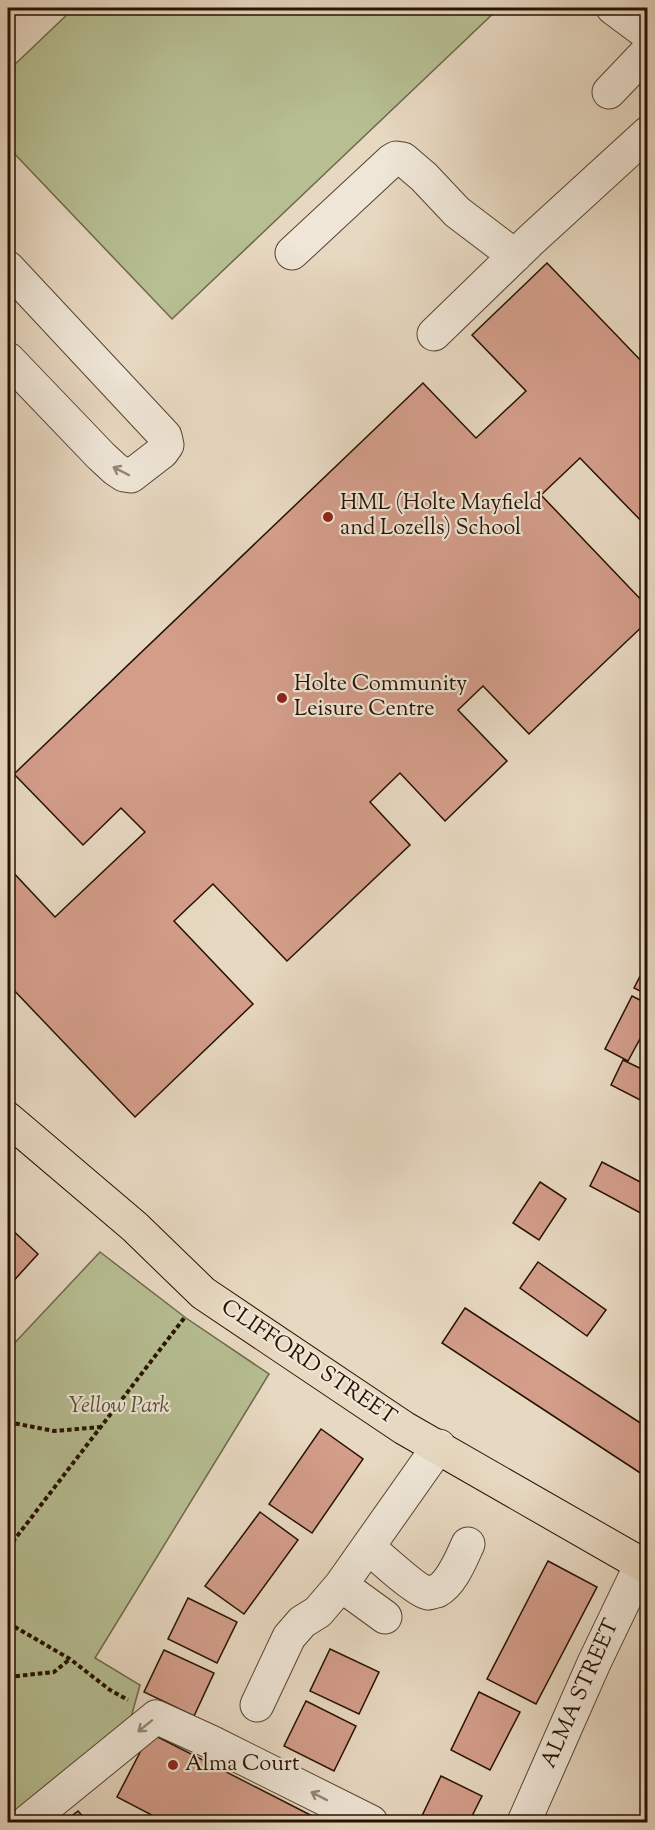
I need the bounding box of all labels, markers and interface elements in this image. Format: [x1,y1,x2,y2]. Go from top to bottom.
one-way arrow [113,465,131,477]
place label: HML (Holte Mayfield and Lozells) School [340,488,542,545]
marker: HML (Holte Mayfield and Lozells) School [321,510,335,524]
place label: Holte Community Leisure Centre [294,669,467,726]
marker: Holte Community Leisure Centre [275,691,289,705]
street label: CLIFFORD STREET [214,1292,403,1434]
park label: Yellow Park [69,1391,169,1423]
street label: ALMA STREET [534,1614,628,1774]
one-way arrow [138,1719,154,1732]
place label: Alma Court [185,1749,300,1781]
marker: Alma Court [166,1758,180,1772]
one-way arrow [310,1790,328,1802]

